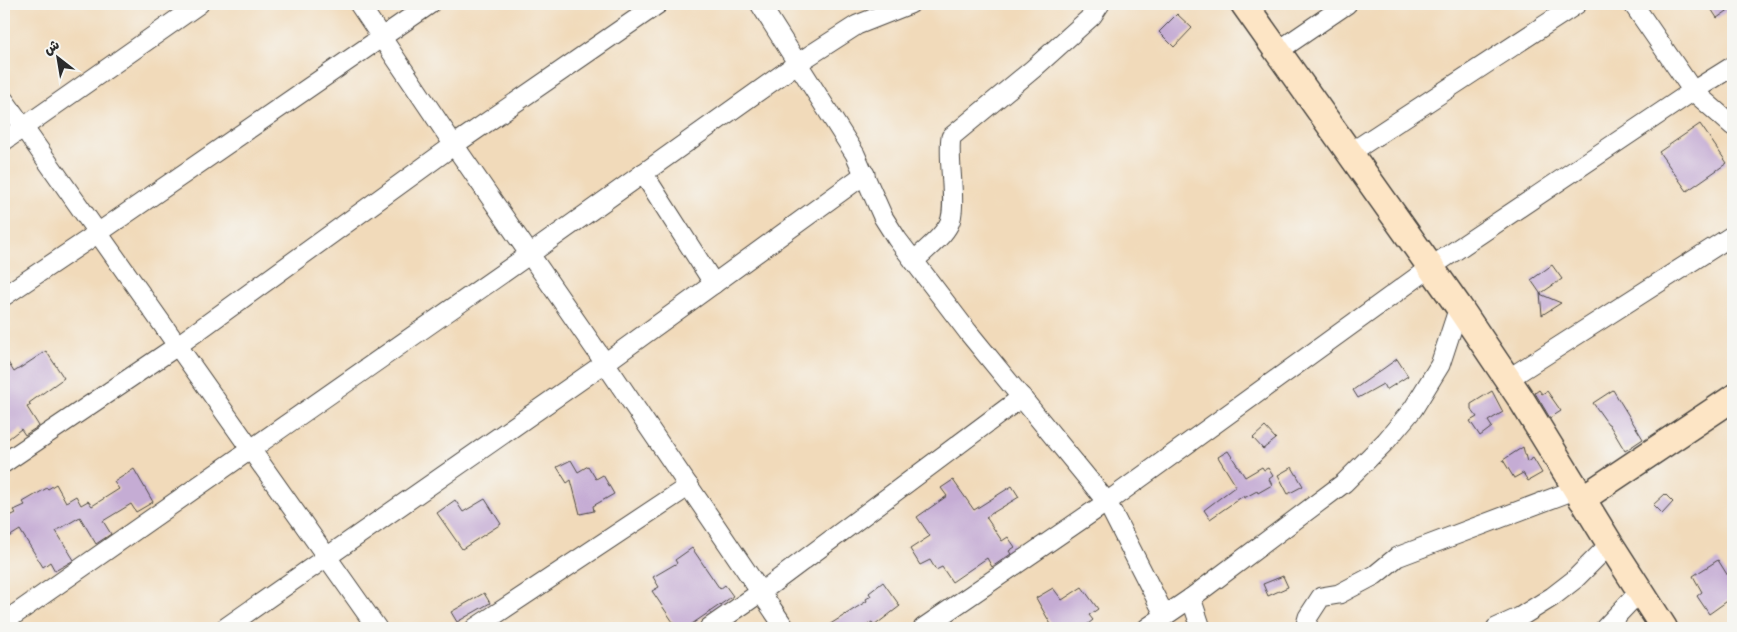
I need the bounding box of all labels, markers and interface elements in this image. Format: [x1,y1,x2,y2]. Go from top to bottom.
north arrow [32,32,82,82]
text: ش [39,33,63,59]

